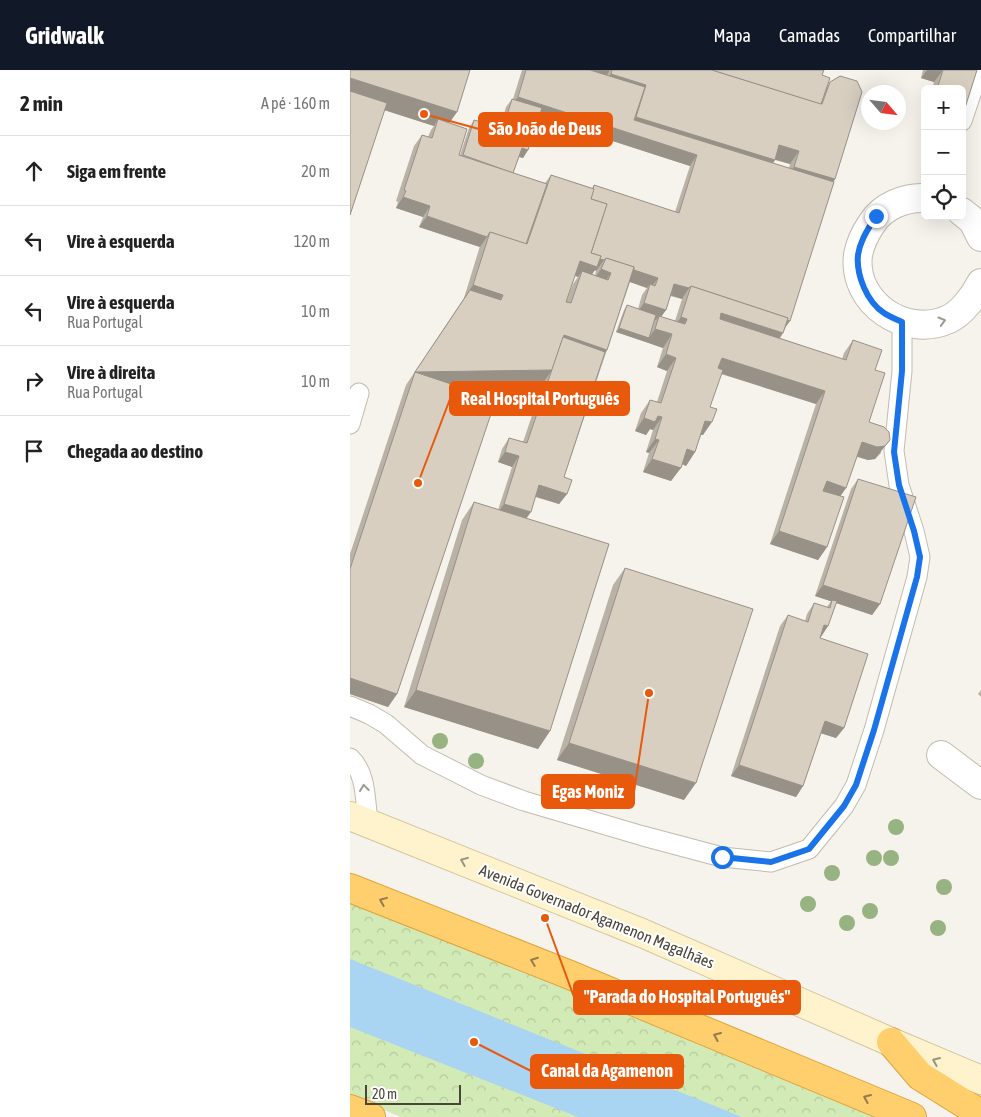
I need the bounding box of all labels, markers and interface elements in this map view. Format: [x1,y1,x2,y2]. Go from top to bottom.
text: Gridwalk [25,22,104,49]
text: Mapa [714,25,751,46]
text: Camadas [779,25,840,46]
text: Compartilhar [868,25,956,46]
north arrow [861,85,906,130]
map controls [921,85,966,220]
button: + [921,85,966,130]
text: 2 min [20,91,63,115]
text: A pé · 160 m [261,94,330,112]
callout: São João de Deus [479,113,612,146]
text: São João de Deus [489,118,602,139]
button: − [921,130,966,175]
icon: ahead [20,157,48,185]
text: Siga em frente [67,160,166,182]
text: 20 m [301,162,330,180]
button: locate [921,175,966,220]
route end [865,205,888,228]
icon: left [20,227,48,255]
text: Vire à esquerda [67,230,175,252]
text: 120 m [294,232,330,250]
text: Vire à esquerda [67,291,175,313]
icon: left [20,297,48,325]
text: 10 m [301,302,330,320]
text: Rua Portugal [67,313,143,331]
one-way arrow [937,317,946,327]
text: Vire à direita [67,361,155,383]
icon: right [20,367,48,395]
text: 10 m [301,372,330,390]
callout: Real Hospital Português [450,382,629,415]
text: Rua Portugal [67,383,143,401]
text: Real Hospital Português [461,388,620,409]
icon: arrive [20,437,48,465]
text: Chegada ao destino [67,440,203,462]
callout: Egas Moniz [542,775,634,808]
text: Egas Moniz [552,781,625,802]
one-way arrow [359,784,370,792]
route start [711,846,734,869]
one-way arrow [460,857,469,867]
street label: Avenida Governador Agamenon Magalhães [476,860,718,973]
one-way arrow [379,897,388,908]
one-way arrow [530,957,539,967]
callout: "Parada do Hospital Português" [574,981,800,1014]
text: "Parada do Hospital Português" [584,986,790,1007]
one-way arrow [713,1032,722,1042]
callout: Canal da Agamenon [531,1055,683,1088]
one-way arrow [932,1057,941,1067]
text: Canal da Agamenon [541,1060,673,1081]
scale bar [365,1082,461,1105]
text: 20 m [372,1086,397,1102]
one-way arrow [863,1094,872,1105]

